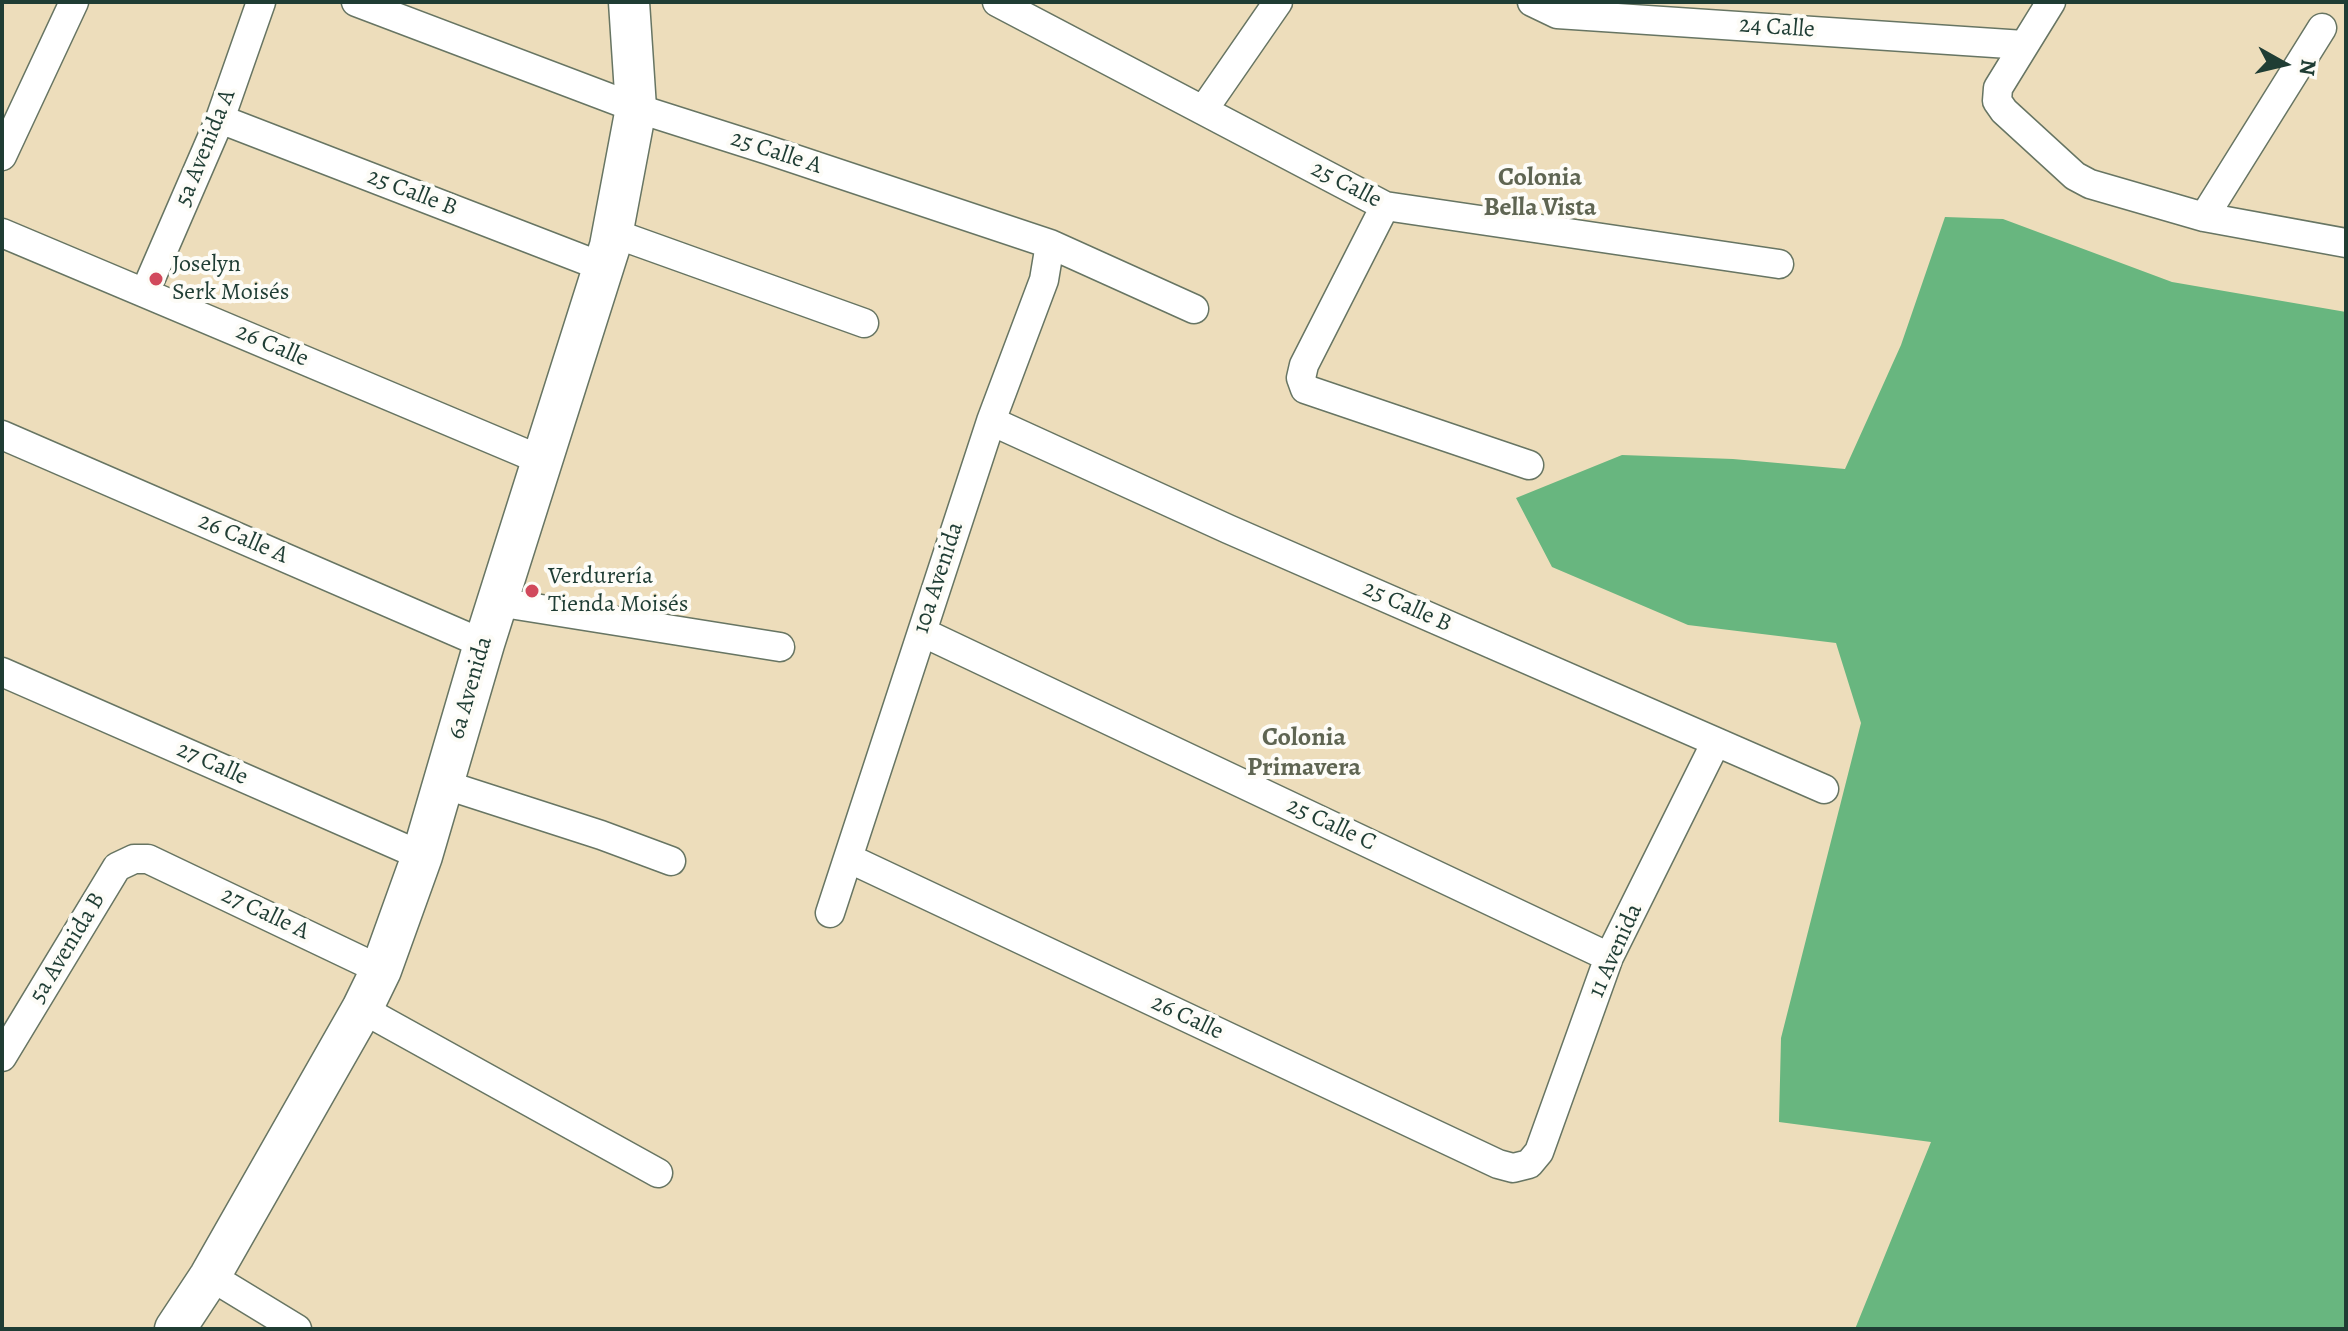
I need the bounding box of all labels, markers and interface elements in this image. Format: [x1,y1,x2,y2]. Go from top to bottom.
street label: 24 Calle [1738,11,1816,45]
north arrow [2244,24,2324,104]
text: N [2292,57,2324,77]
street label: 5a Avenida A [169,85,243,211]
street label: 25 Calle A [727,125,825,181]
street label: 25 Calle [1306,155,1386,215]
street label: 25 Calle B [363,163,461,223]
district label: Colonia Bella Vista [1483,163,1597,224]
place label: Joselyn Serk Moisés [172,251,289,307]
marker: Joselyn Serk Moisés [147,270,165,288]
street label: 26 Calle [231,318,313,374]
street label: 26 Calle A [194,507,292,571]
street label: 10a Avenida [907,519,971,637]
place label: Verdurería Tienda Moisés [548,563,688,619]
street label: 25 Calle B [1358,575,1456,639]
marker: Verdurería Tienda Moisés [523,582,541,600]
street label: 6a Avenida [443,633,499,743]
district label: Colonia Primavera [1247,723,1361,784]
street label: 27 Calle [172,736,252,792]
street label: 25 Calle C [1282,792,1380,858]
street label: 27 Calle A [216,881,314,947]
street label: 5a Avenida B [24,887,112,1009]
street label: 11 Avenida [1583,900,1649,1002]
street label: 26 Calle [1147,989,1227,1047]

